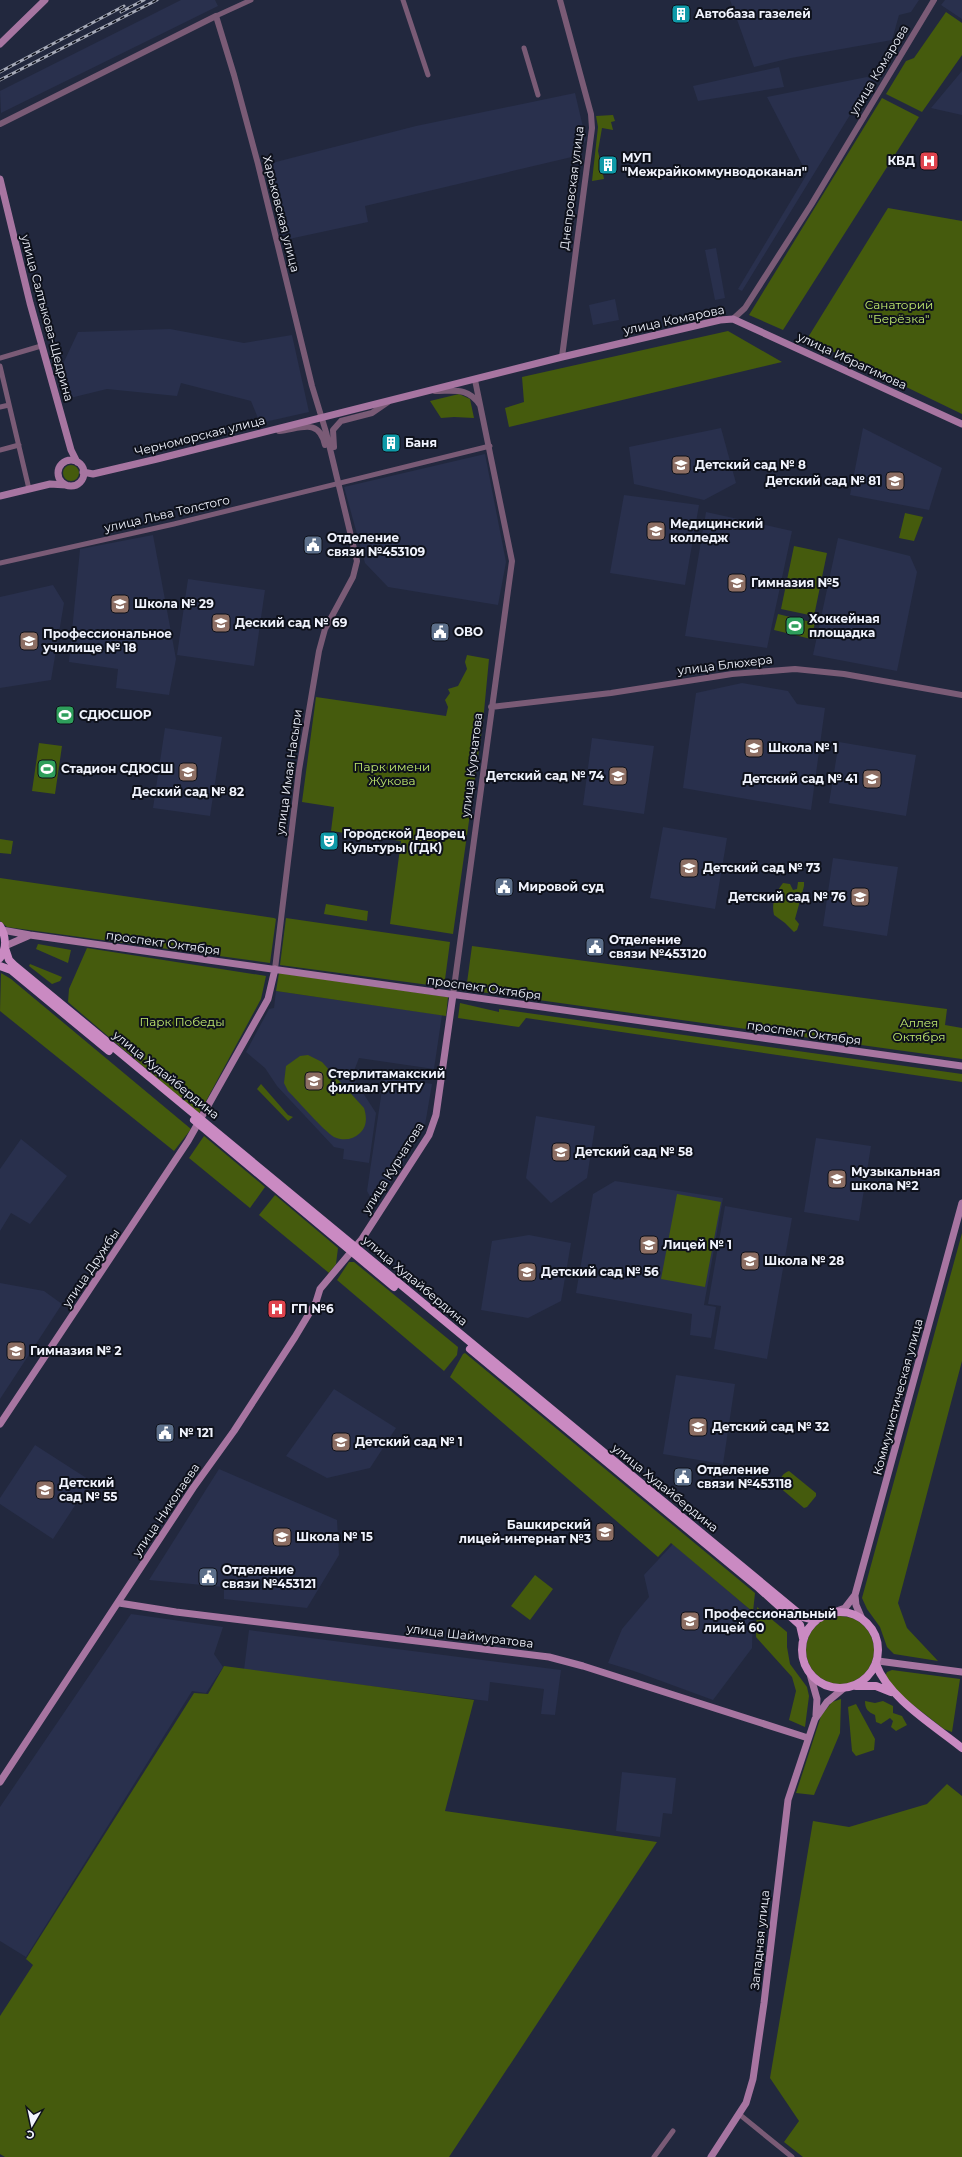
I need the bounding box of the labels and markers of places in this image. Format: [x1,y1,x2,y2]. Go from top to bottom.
building icon: Автобаза газелей [670,3,692,25]
place label: Автобаза газелей [695,6,811,21]
place label: МУП "Межрайкоммунводоканал" [622,150,807,179]
hospital icon: КВД [918,150,940,172]
place label: КВД [888,153,915,168]
building icon: МУП "Межрайкоммунводоканал" [597,154,619,176]
building icon: Баня [380,432,402,454]
place label: Баня [405,435,437,450]
school or university icon: Детский сад № 8 [670,454,692,476]
place label: Детский сад № 8 [695,457,806,472]
school or university icon: Детский сад № 81 [884,470,906,492]
place label: Детский сад № 81 [765,473,881,488]
place label: Медицинский колледж [670,516,763,545]
school or university icon: Медицинский колледж [645,520,667,542]
place label: Отделение связи №453109 [327,530,426,559]
public building icon: Отделение связи №453109 [302,534,324,556]
school or university icon: Гимназия №5 [726,572,748,594]
place label: Гимназия №5 [751,575,839,590]
school or university icon: Школа № 29 [109,593,131,615]
place label: Школа № 29 [134,596,214,611]
place label: Хоккейная площадка [809,611,880,640]
school or university icon: Деский сад № 69 [210,612,232,634]
place label: Деский сад № 69 [235,615,348,630]
sports icon: Хоккейная площадка [784,615,806,637]
public building icon: ОВО [429,621,451,643]
place label: ОВО [454,624,483,639]
place label: Профессиональное училище № 18 [42,626,172,655]
school or university icon: Профессиональное училище № 18 [18,630,40,652]
sports icon: СДЮСШОР [54,704,76,726]
place label: СДЮСШОР [79,707,152,722]
school or university icon: Школа № 1 [743,737,765,759]
place label: Школа № 1 [768,740,838,755]
sports icon: Стадион СДЮСШ [36,758,58,780]
place label: Стадион СДЮСШ [61,761,173,776]
school or university icon: Деский сад № 82 [177,761,199,783]
school or university icon: Детский сад № 74 [607,765,629,787]
place label: Детский сад № 74 [486,768,605,783]
school or university icon: Детский сад № 41 [861,768,883,790]
place label: Детский сад № 41 [742,771,858,786]
place label: Деский сад № 82 [132,784,244,799]
place label: Городской Дворец Культуры (ГДК) [343,826,466,855]
theatre icon: Городской Дворец Культуры (ГДК) [318,830,340,852]
school or university icon: Детский сад № 73 [678,857,700,879]
place label: Детский сад № 73 [703,860,820,875]
public building icon: Мировой суд [493,876,515,898]
place label: Мировой суд [518,879,604,894]
school or university icon: Детский сад № 76 [849,886,871,908]
place label: Детский сад № 76 [728,889,846,904]
place label: Отделение связи №453120 [609,932,707,961]
public building icon: Отделение связи №453120 [584,936,606,958]
place label: Стерлитамакский филиал УГНТУ [328,1066,445,1095]
school or university icon: Стерлитамакский филиал УГНТУ [303,1070,325,1092]
school or university icon: Детский сад № 58 [550,1141,572,1163]
place label: Детский сад № 58 [575,1144,693,1159]
place label: Музыкальная школа №2 [851,1164,940,1193]
school or university icon: Музыкальная школа №2 [826,1168,848,1190]
school or university icon: Лицей № 1 [638,1234,660,1256]
place label: Лицей № 1 [663,1237,732,1252]
school or university icon: Школа № 28 [739,1250,761,1272]
place label: Школа № 28 [764,1253,844,1268]
school or university icon: Детский сад № 56 [516,1261,538,1283]
place label: Детский сад № 56 [541,1264,659,1279]
hospital icon: ГП №6 [266,1298,288,1320]
place label: ГП №6 [291,1301,334,1316]
school or university icon: Гимназия № 2 [5,1340,27,1362]
place label: Гимназия № 2 [30,1343,122,1358]
school or university icon: Детский сад № 32 [687,1416,709,1438]
place label: Детский сад № 32 [712,1419,829,1434]
public building icon: № 121 [154,1422,176,1444]
place label: № 121 [179,1425,214,1440]
school or university icon: Детский сад № 1 [330,1431,352,1453]
place label: Детский сад № 1 [355,1434,463,1449]
place label: Отделение связи №453118 [697,1462,792,1491]
public building icon: Отделение связи №453118 [672,1466,694,1488]
place label: Детский сад № 55 [59,1475,117,1504]
school or university icon: Детский сад № 55 [34,1479,56,1501]
place label: Башкирский лицей-интернат №3 [459,1517,591,1546]
school or university icon: Башкирский лицей-интернат №3 [594,1521,616,1543]
school or university icon: Школа № 15 [271,1526,293,1548]
place label: Школа № 15 [296,1529,373,1544]
place label: Отделение связи №453121 [222,1562,316,1591]
public building icon: Отделение связи №453121 [197,1566,219,1588]
place label: Профессиональный лицей 60 [704,1606,836,1635]
school or university icon: Профессиональный лицей 60 [679,1610,701,1632]

